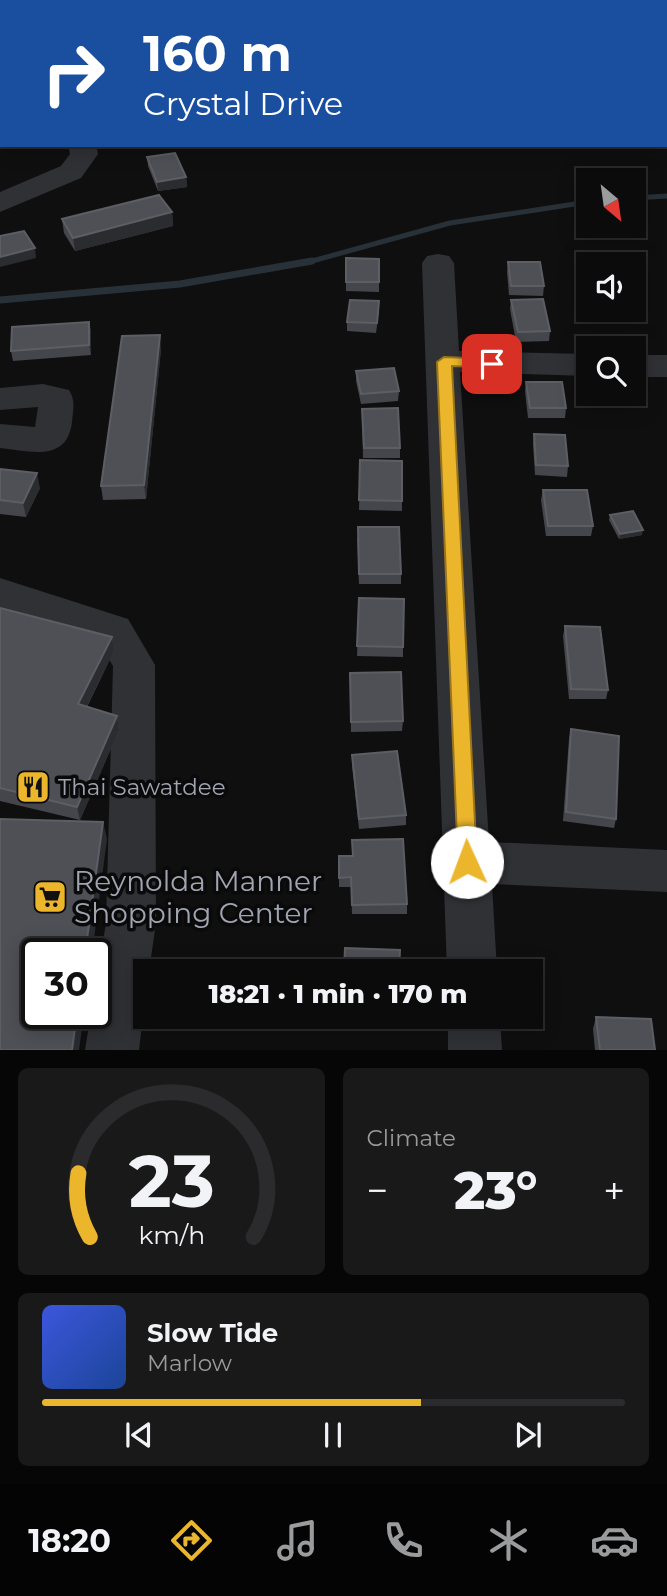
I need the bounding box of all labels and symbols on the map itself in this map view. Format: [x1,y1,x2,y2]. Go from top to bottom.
north arrow [576,168,646,238]
pin [462,334,522,394]
restaurant icon: Thai Sawatdee [14,768,52,806]
place label: Thai Sawatdee [58,773,226,801]
position arrow [430,825,504,899]
place label: Reynolda Manner Shopping Center [74,864,322,930]
supermarket icon: Reynolda Manner Shopping Center [31,878,69,916]
speed limit sign: 30 [21,938,112,1029]

